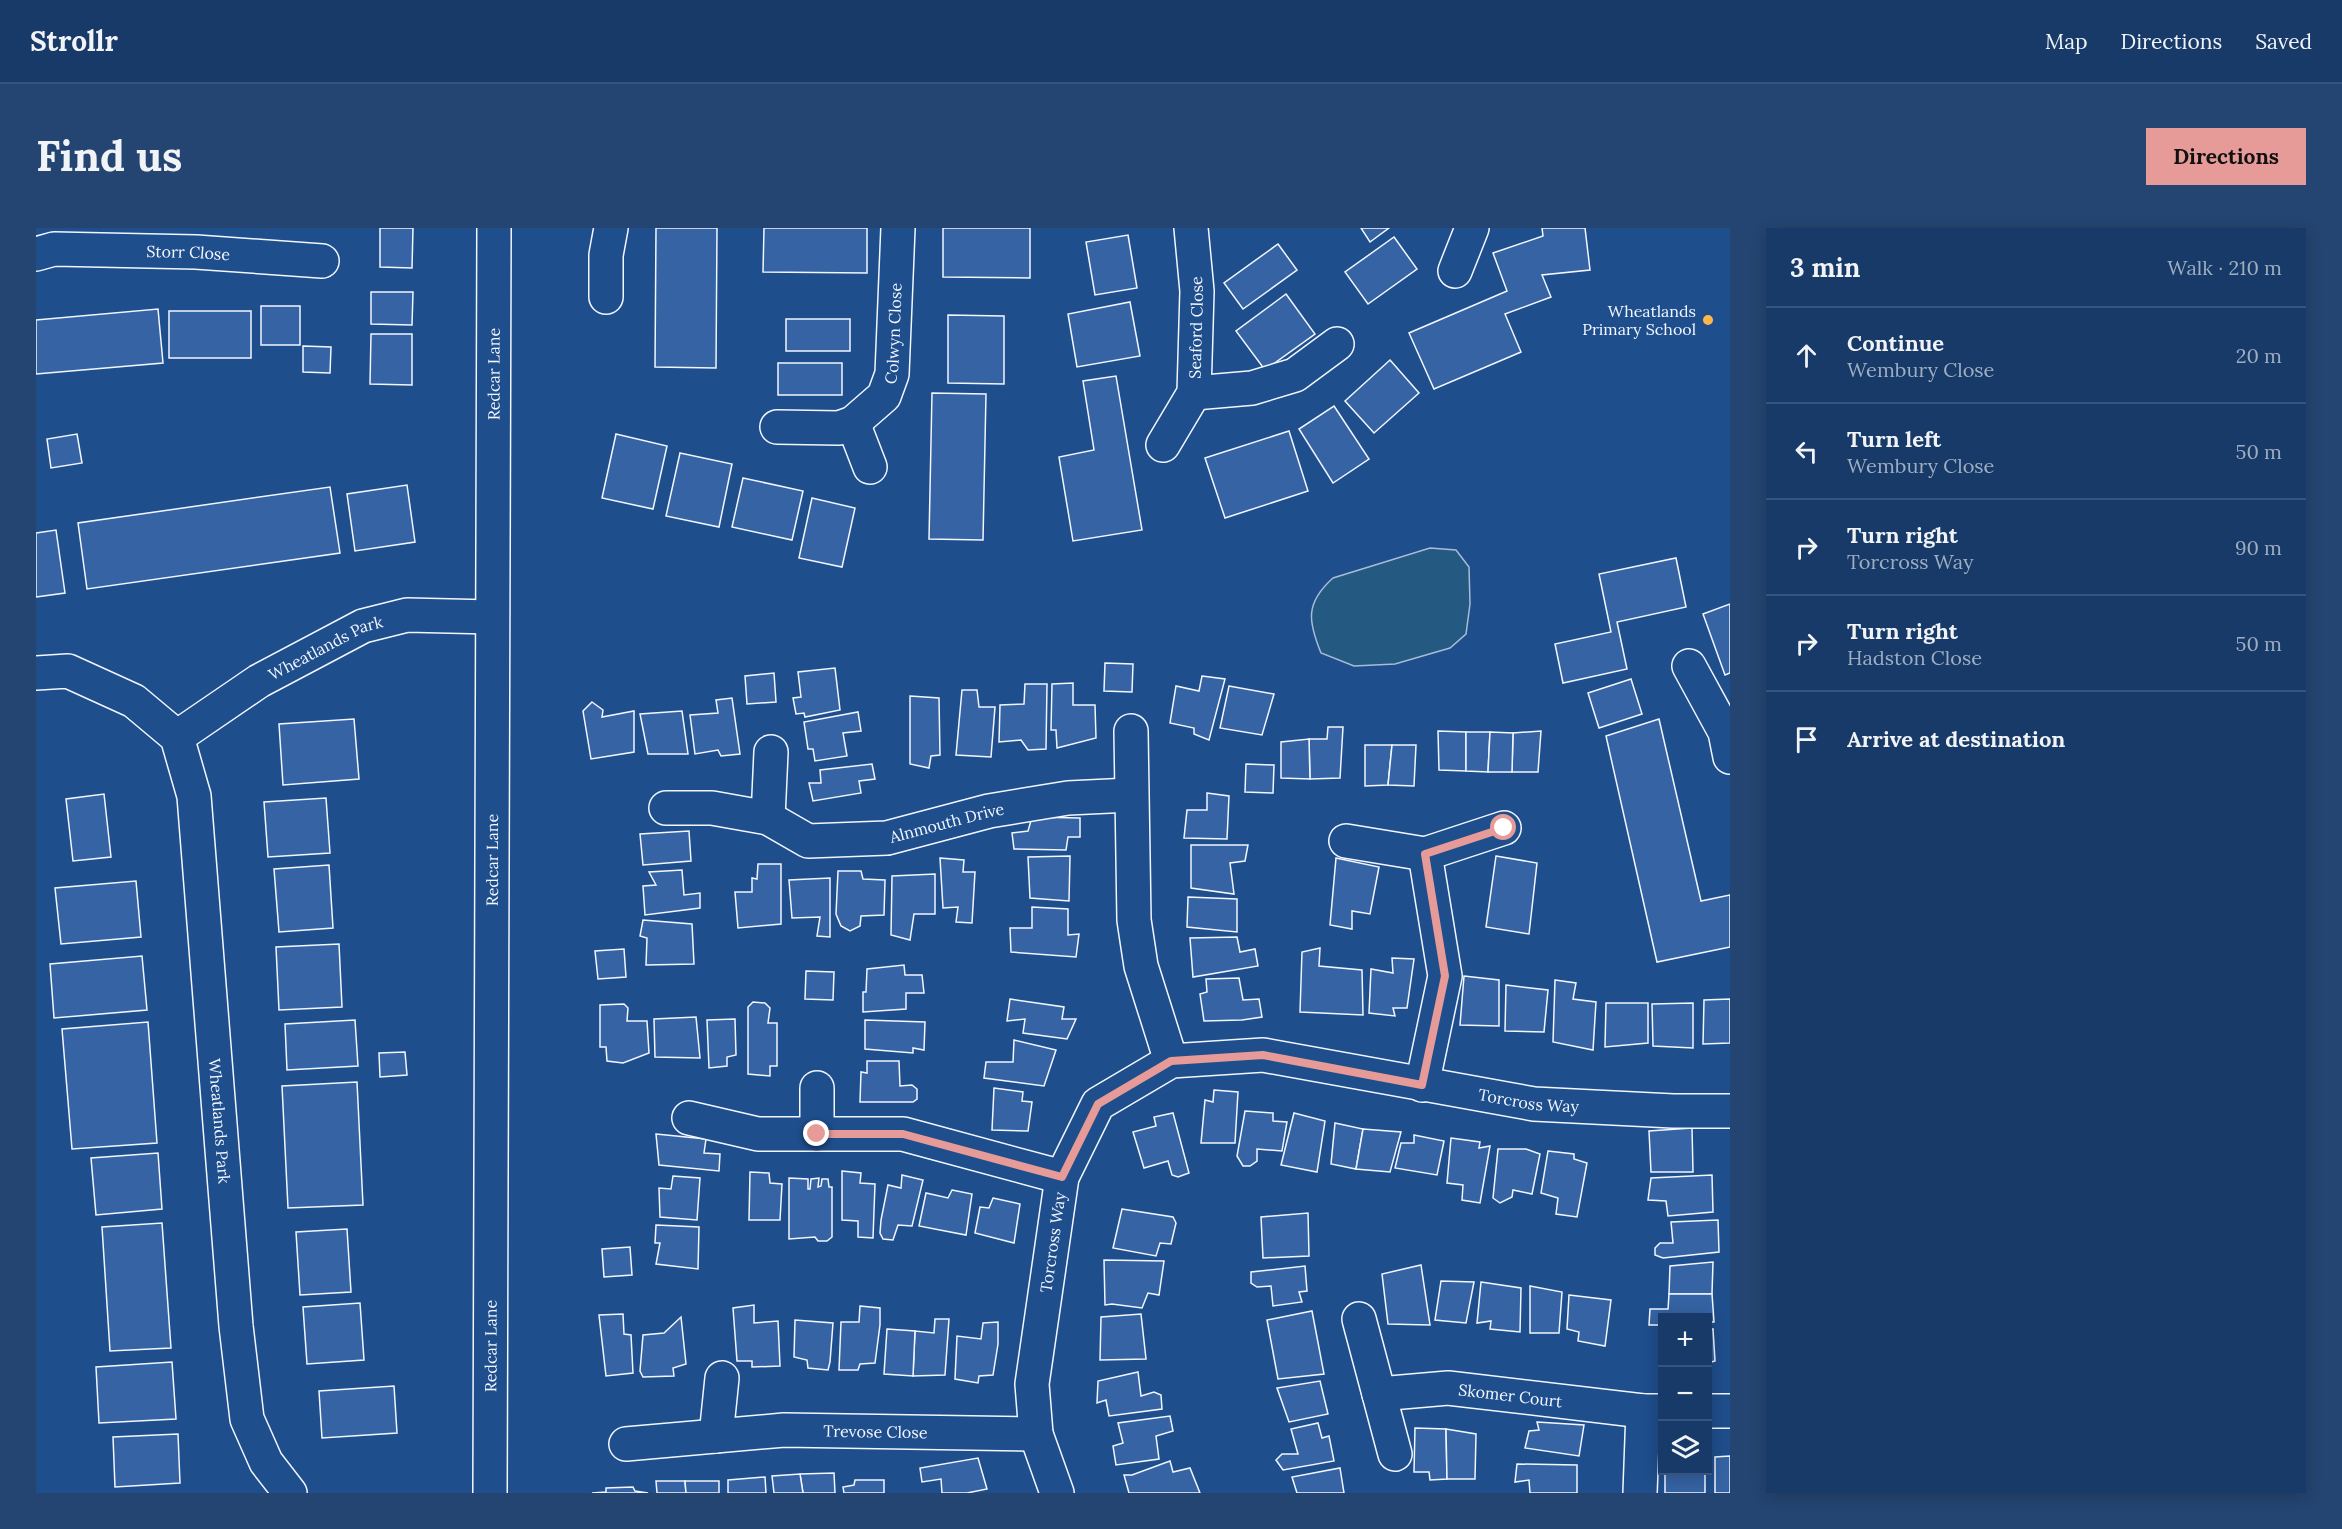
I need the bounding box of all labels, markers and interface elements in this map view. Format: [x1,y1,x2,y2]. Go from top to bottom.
text: Strollr [30,23,118,59]
text: Map [2045,28,2088,55]
text: Directions [2121,28,2222,55]
text: Saved [2255,28,2312,55]
button: Directions [2146,128,2306,185]
text: Find us [36,129,182,183]
street label: Storr Close [146,241,231,264]
text: 3 min [1790,251,1860,284]
text: Walk · 210 m [2167,255,2282,280]
street label: Seaford Close [1184,275,1207,379]
street label: Colwyn Close [879,282,906,387]
place label: Wheatlands Primary School [1582,301,1696,339]
marker: Wheatlands Primary School [1701,313,1715,327]
street label: Redcar Lane [483,328,504,420]
text: Continue [1847,329,1944,357]
icon: ahead [1790,339,1823,372]
text: 20 m [2236,343,2282,368]
text: Wembury Close [1847,357,1994,382]
text: Turn left [1847,425,1941,453]
icon: left [1790,435,1823,468]
text: 50 m [2236,439,2282,464]
text: Wembury Close [1847,453,1994,478]
text: Turn right [1847,521,1958,549]
icon: right [1790,531,1823,564]
text: 90 m [2235,535,2282,560]
text: Torcross Way [1847,549,1973,574]
street label: Wheatlands Park [265,611,385,684]
text: Turn right [1847,617,1958,645]
icon: right [1790,627,1823,660]
text: 50 m [2236,631,2282,656]
text: Hadston Close [1847,645,1982,670]
icon: arrive [1790,723,1823,756]
text: Arrive at destination [1847,725,2065,753]
street label: Alnmouth Drive [887,799,1006,847]
street label: Redcar Lane [482,814,502,906]
route start [1490,814,1516,840]
street label: Wheatlands Park [205,1057,235,1185]
street label: Torcross Way [1477,1084,1580,1116]
route end [803,1120,829,1146]
street label: Torcross Way [1035,1190,1070,1294]
street label: Redcar Lane [480,1300,501,1392]
map controls [1658,1313,1712,1475]
button: + [1658,1313,1712,1367]
button: − [1658,1367,1712,1421]
street label: Skomer Court [1457,1379,1564,1411]
street label: Trevose Close [823,1421,928,1442]
button: layers [1658,1421,1712,1475]

